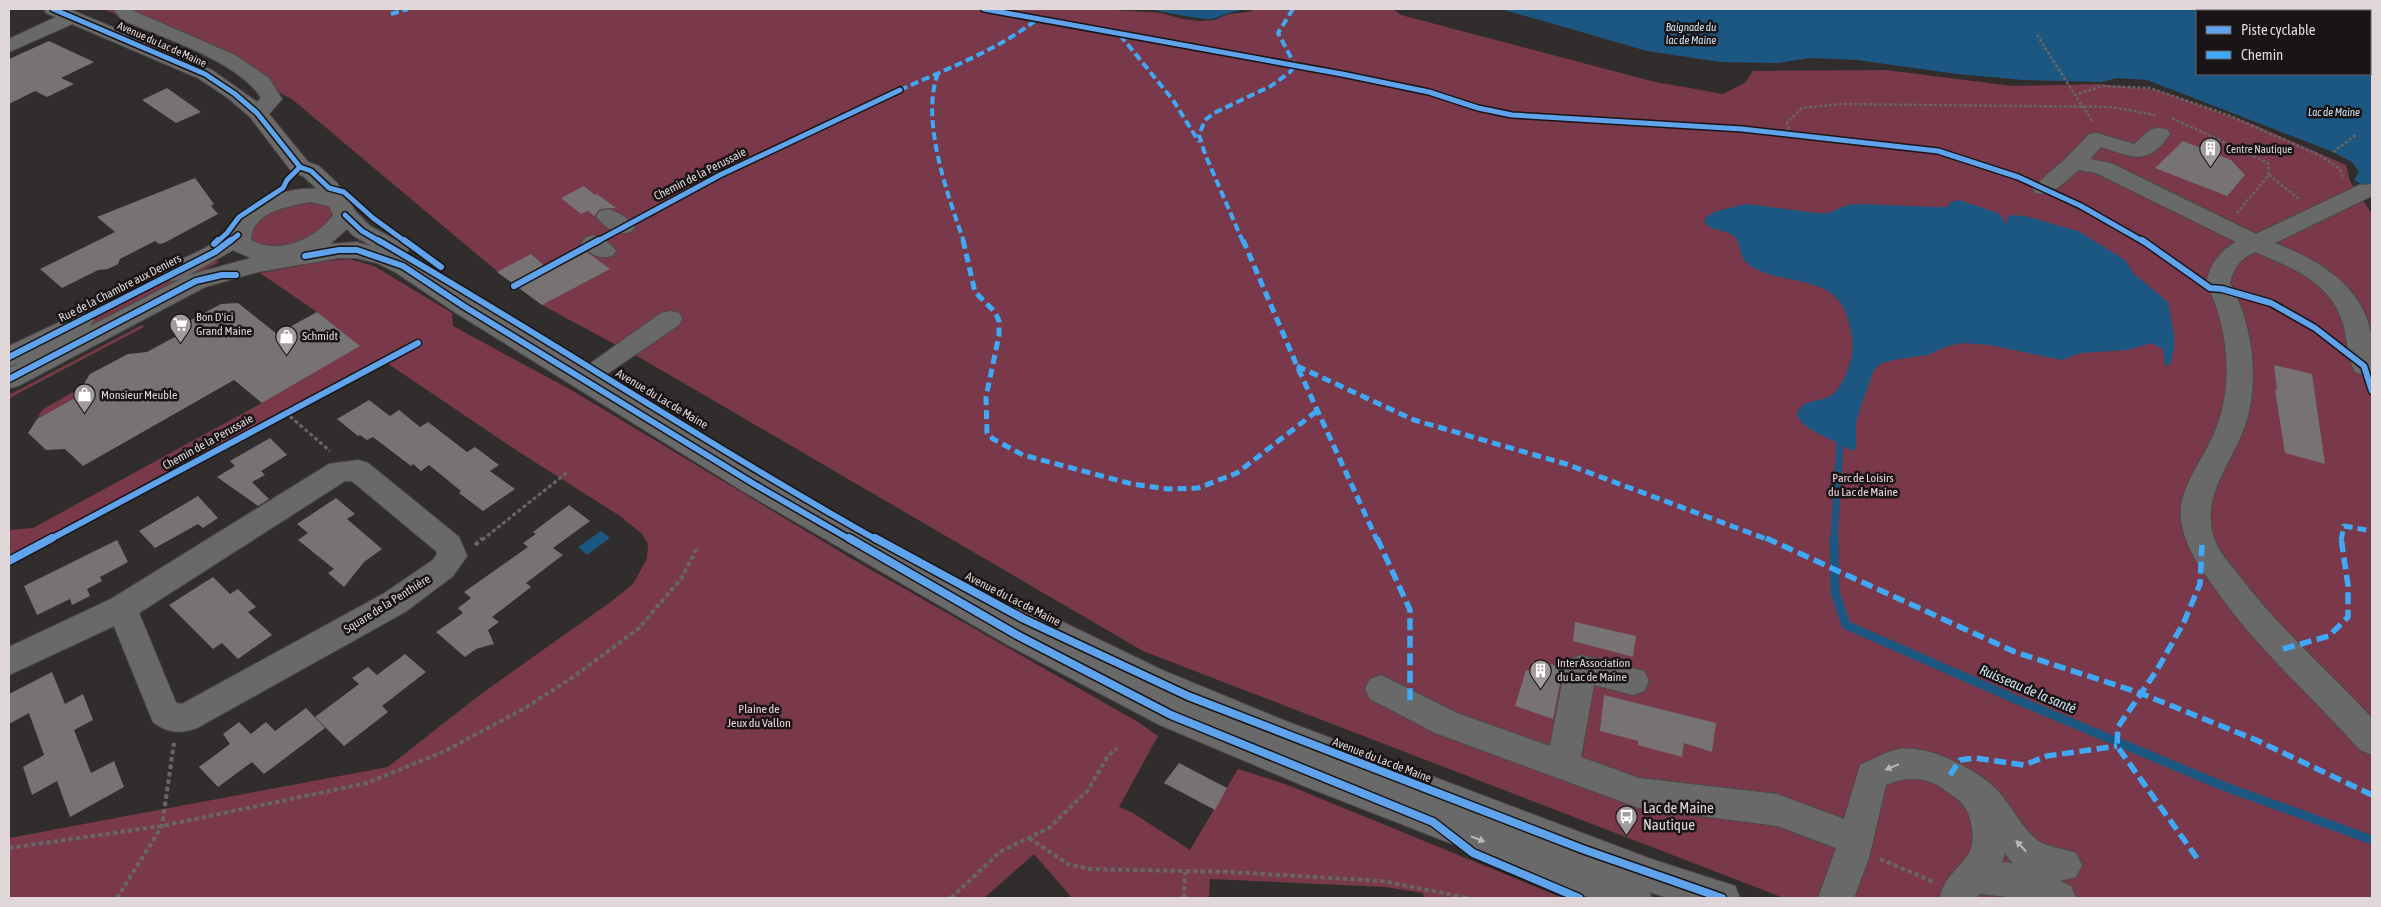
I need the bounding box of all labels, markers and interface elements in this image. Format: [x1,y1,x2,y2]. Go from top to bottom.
legend [2196,10,2371,75]
street label: Avenue du Lac de Maine [116,19,208,69]
water label: Baignade du lac de Maine [1666,21,1717,46]
text: Piste cyclable [2241,21,2316,38]
text: Chemin [2241,46,2283,63]
water label: Lac de Maine [2308,106,2360,118]
building icon: Centre Nautique [2198,137,2222,168]
place label: Centre Nautique [2226,143,2292,155]
street label: Chemin de la Perussaie [652,145,748,203]
street label: Rue de la Chambre aux Deniers [56,251,184,325]
place label: Bon D'ici Grand Maine [196,310,252,338]
supermarket icon: Bon D'ici Grand Maine [168,312,192,343]
shop icon: Schmidt [274,324,298,355]
place label: Schmidt [302,329,338,343]
street label: Avenue du Lac de Maine [614,366,710,432]
shop icon: Monsieur Meuble [73,383,97,414]
place label: Monsieur Meuble [101,388,177,402]
street label: Chemin de la Perussaie [160,411,256,473]
park label: Parc de Loisirs du Lac de Maine [1828,471,1898,499]
street label: Avenue du Lac de Maine [963,569,1063,629]
street label: Square de la Penthière [341,572,433,636]
place label: Inter Association du Lac de Maine [1557,656,1630,684]
building icon: Inter Association du Lac de Maine [1529,658,1553,689]
water label: Ruisseau de la santé [1977,661,2079,717]
park label: Plaine de Jeux du Vallon [727,702,791,730]
street label: Avenue du Lac de Maine [1331,735,1433,785]
one-way arrow [1884,763,1899,771]
place label: Lac de Maine Nautique [1643,799,1714,833]
bus stop icon: Lac de Maine Nautique [1615,805,1639,836]
one-way arrow [1471,835,1486,843]
one-way arrow [2015,840,2027,852]

